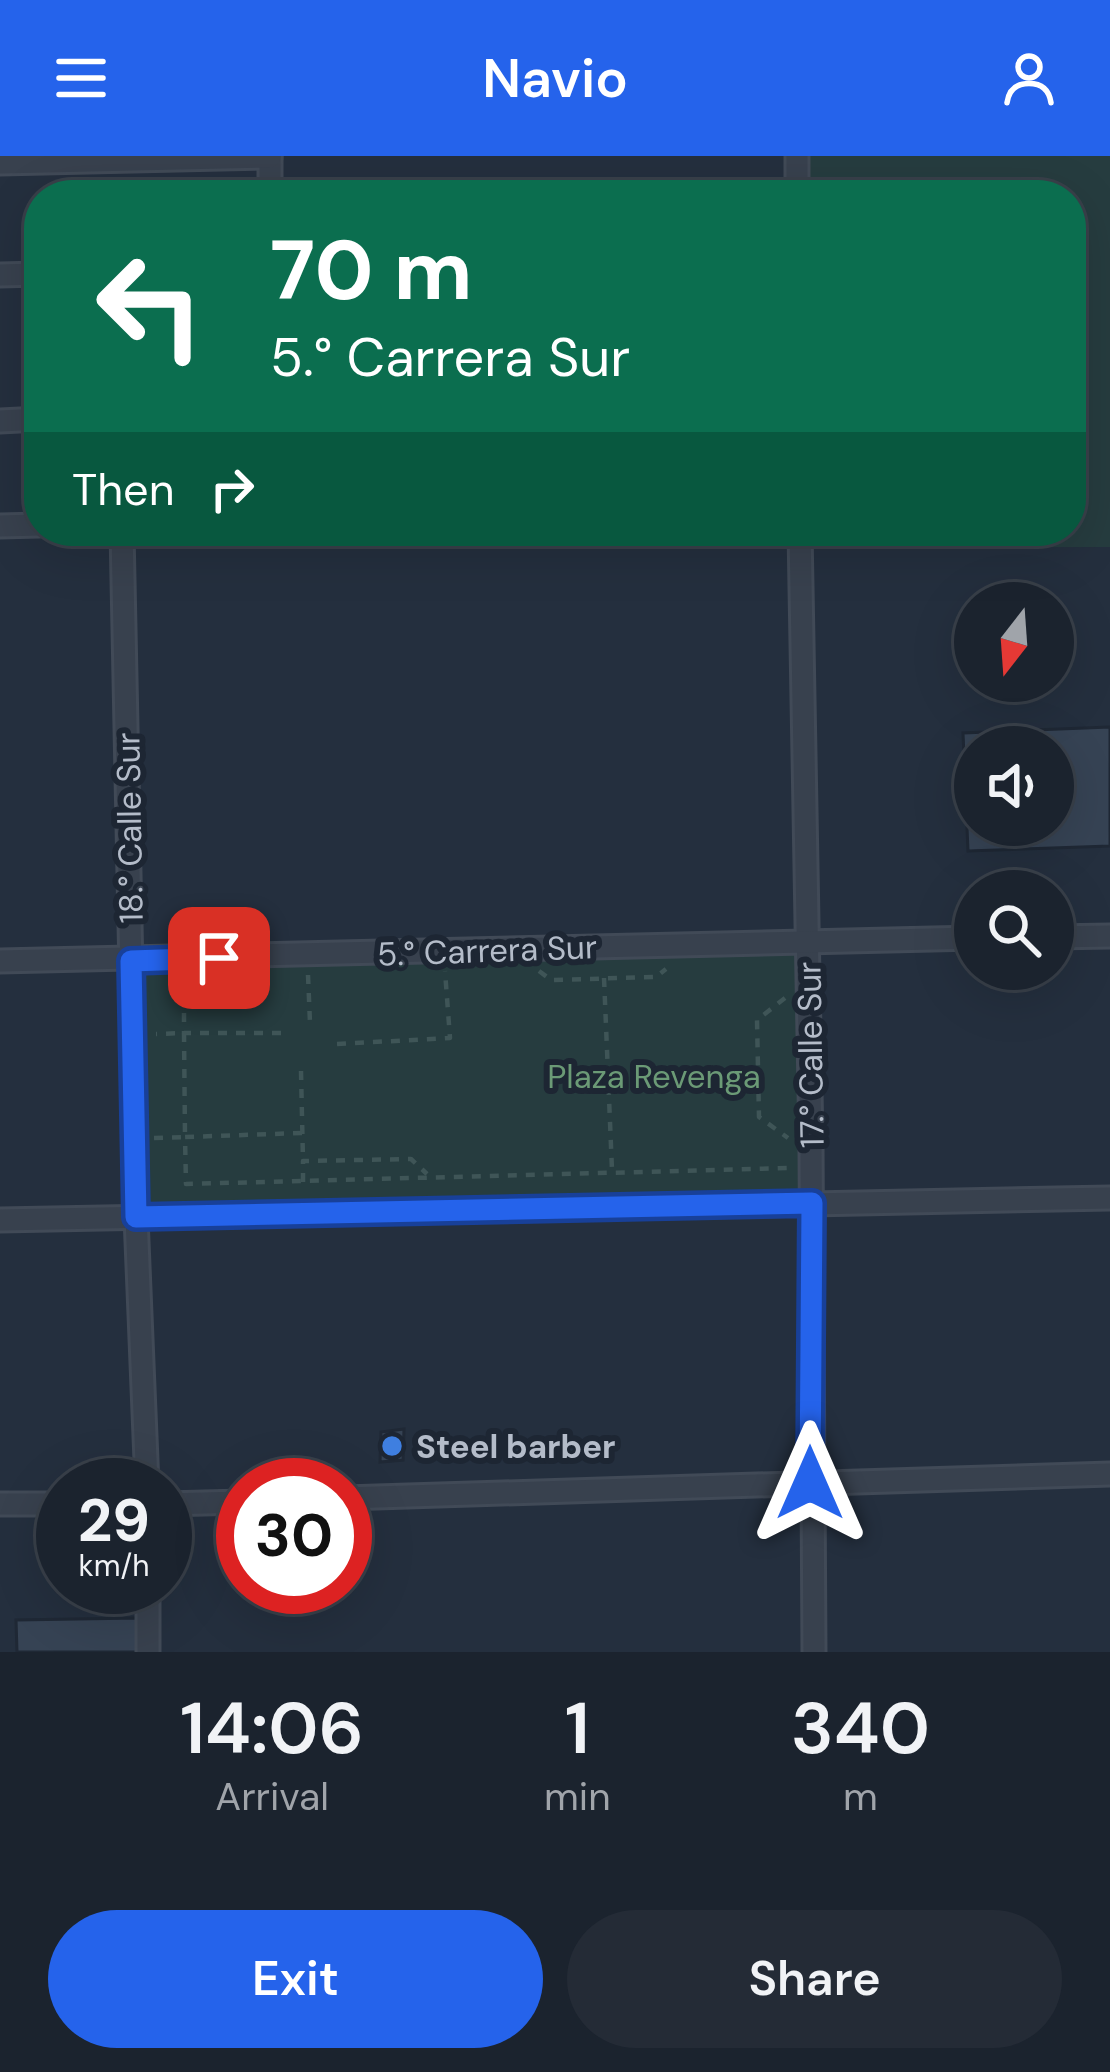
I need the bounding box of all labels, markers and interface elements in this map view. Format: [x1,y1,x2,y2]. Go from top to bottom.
text: Navio [482,43,628,114]
icon: menu [48,45,114,111]
icon: person [996,45,1062,111]
text: 70 m [270,216,473,325]
icon: left [72,228,228,384]
text: 5.° Carrera Sur [270,322,630,393]
icon: right [199,456,265,522]
text: Then [72,460,175,519]
north arrow [954,582,1074,702]
map controls [954,582,1074,990]
button: sound [954,726,1074,846]
street label: 18.° Calle Sur [106,732,153,924]
button: search [954,870,1074,990]
pin [168,907,270,1009]
icon: arrive [186,925,252,991]
street label: 5.° Carrera Sur [376,925,598,976]
street label: 17.° Calle Sur [787,961,834,1149]
park label: Plaza Revenga [547,1055,761,1098]
position arrow [747,1420,873,1546]
place label: Steel barber [416,1425,616,1468]
marker: Steel barber [379,1433,405,1459]
speed limit sign: 30 [216,1458,372,1614]
text: 29 [78,1481,150,1560]
text: km/h [79,1546,149,1585]
text: 14:06 [180,1682,364,1775]
text: 1 [565,1682,590,1775]
text: 340 [791,1682,930,1775]
text: Arrival [215,1771,329,1822]
text: min [544,1771,611,1822]
text: m [843,1771,878,1822]
button: Exit [48,1910,543,2048]
button: Share [567,1910,1062,2048]

